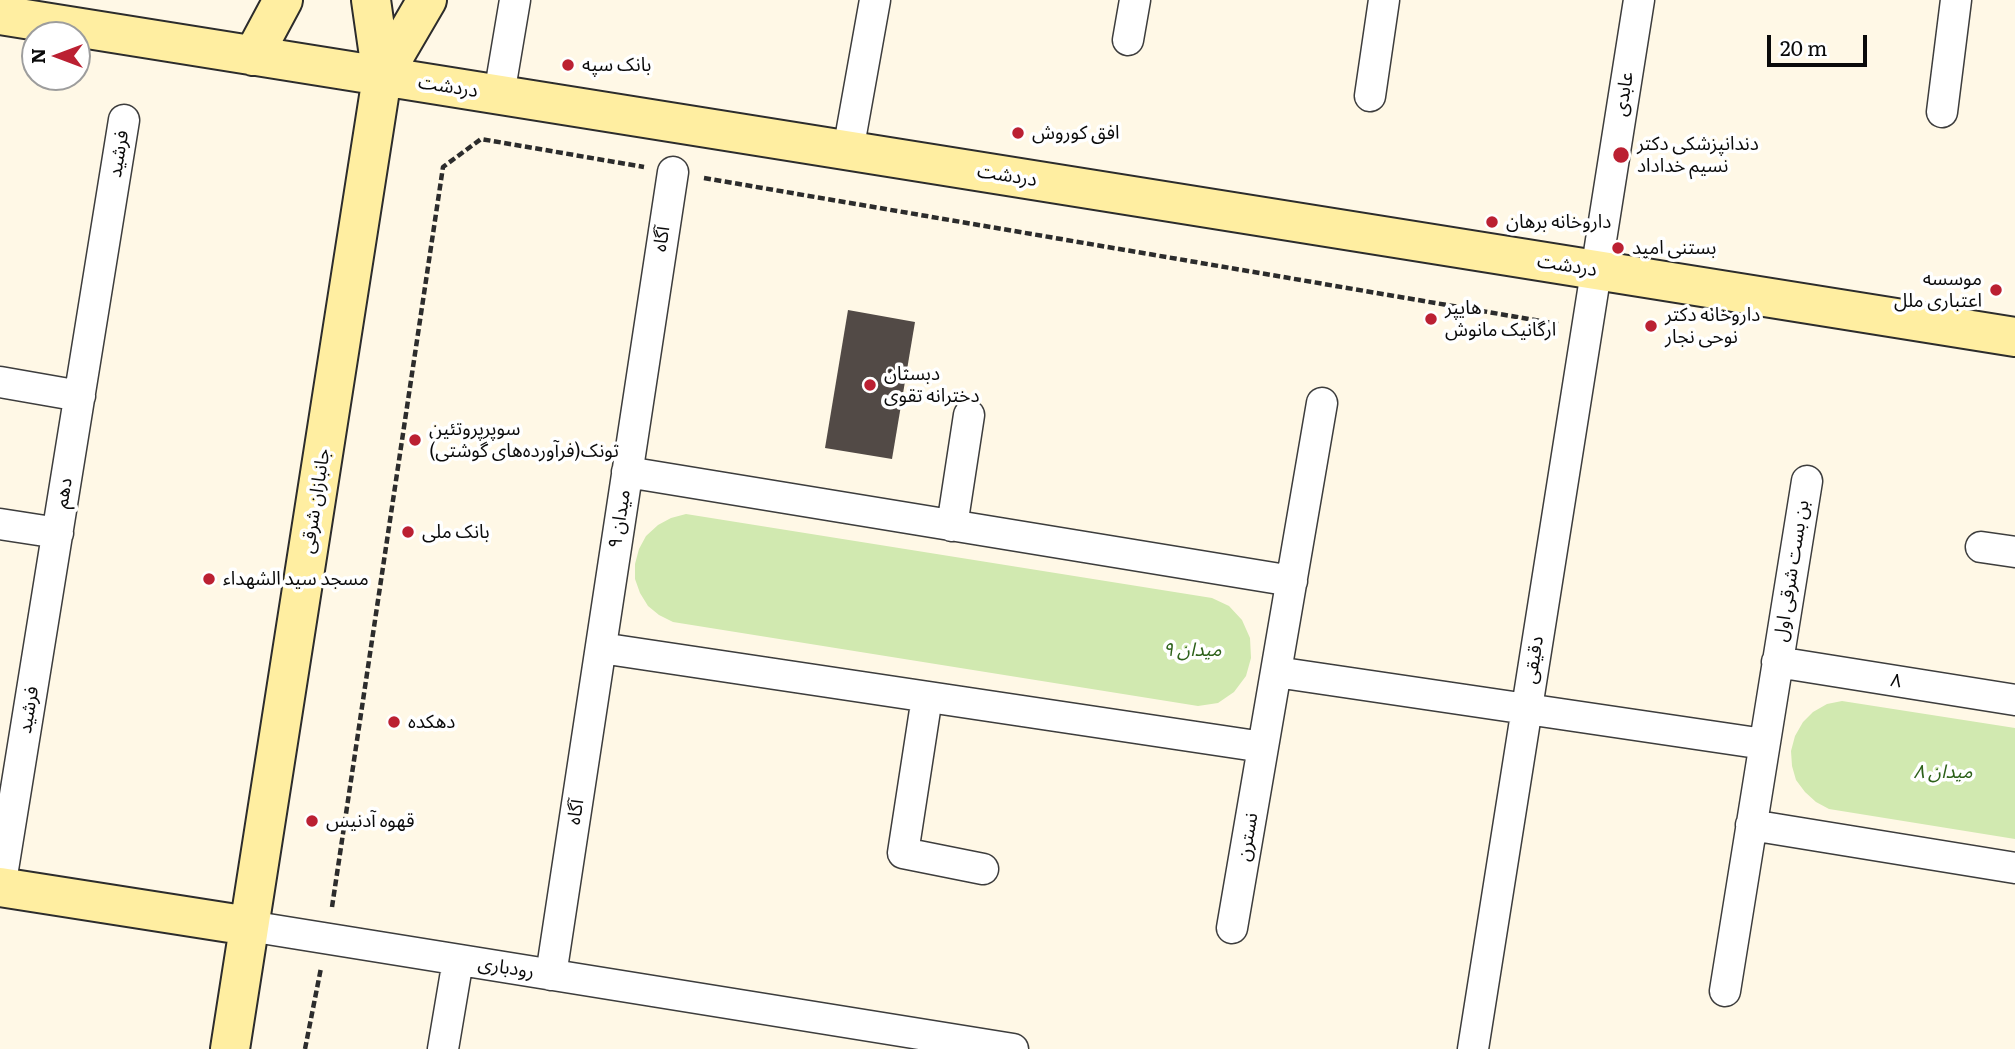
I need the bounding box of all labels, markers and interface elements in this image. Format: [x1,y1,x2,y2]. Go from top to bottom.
north arrow [21,21,91,91]
scale bar [1770,21,1870,65]
text: 20 m [1780,31,1827,62]
text: N [23,48,51,64]
place label: بانک سپه [582,54,651,76]
marker: بانک سپه [560,57,576,73]
street label: عابدی [1609,70,1639,118]
street label: دردشت [416,71,480,103]
place label: افق کوروش [1032,122,1119,144]
marker: افق کوروش [1010,125,1026,141]
street label: فرشید [104,129,134,179]
place label: دندانپزشکی دکتر نسیم خداداد [1637,133,1759,177]
marker: دندانپزشکی دکتر نسیم خداداد [1611,145,1631,165]
street label: دردشت [975,160,1039,192]
place label: داروخانه برهان [1506,211,1611,233]
marker: داروخانه برهان [1484,214,1500,230]
street label: آگاه [649,225,675,253]
place label: بستنی امید [1632,237,1716,259]
marker: بستنی امید [1610,240,1626,256]
street label: دردشت [1535,250,1599,282]
place label: موسسه اعتباری ملل [1894,268,1982,312]
marker: موسسه اعتباری ملل [1988,282,2004,298]
place label: هایپر ارگانیک مانوش [1445,297,1556,341]
place label: داروخانه دکتر نوحی نجار [1665,304,1760,348]
marker: هایپر ارگانیک مانوش [1423,311,1439,327]
marker: داروخانه دکتر نوحی نجار [1643,318,1659,334]
place label: دبستان دخترانه تقوی [884,363,980,407]
marker: دبستان دخترانه تقوی [862,377,878,393]
place label: سوپرپروتئین تونک(فرآورده‌های گوشتی) [429,418,619,462]
marker: سوپرپروتئین تونک(فرآورده‌های گوشتی) [407,432,423,448]
street label: جانبازان شرقی [296,447,336,555]
street label: دهم [50,476,78,510]
street label: میدان ۹ [604,488,636,550]
street label: بن بست شرقی اول [1770,499,1814,643]
place label: بانک ملی [422,521,490,543]
marker: بانک ملی [400,524,416,540]
place label: مسجد سید الشهداء [223,568,369,590]
marker: مسجد سید الشهداء [201,571,217,587]
street label: دقیقی [1519,634,1549,686]
park label: میدان ۹ [1162,639,1222,661]
street label: ۸ [1889,669,1903,693]
street label: فرشید [14,685,44,735]
place label: دهکده [408,711,455,733]
marker: دهکده [386,714,402,730]
park label: میدان ۸ [1913,761,1973,783]
street label: آگاه [563,798,589,826]
place label: قهوه آدنیس [326,810,414,832]
street label: نسترن [1233,811,1263,863]
marker: قهوه آدنیس [304,813,320,829]
street label: رودباری [476,952,536,984]

